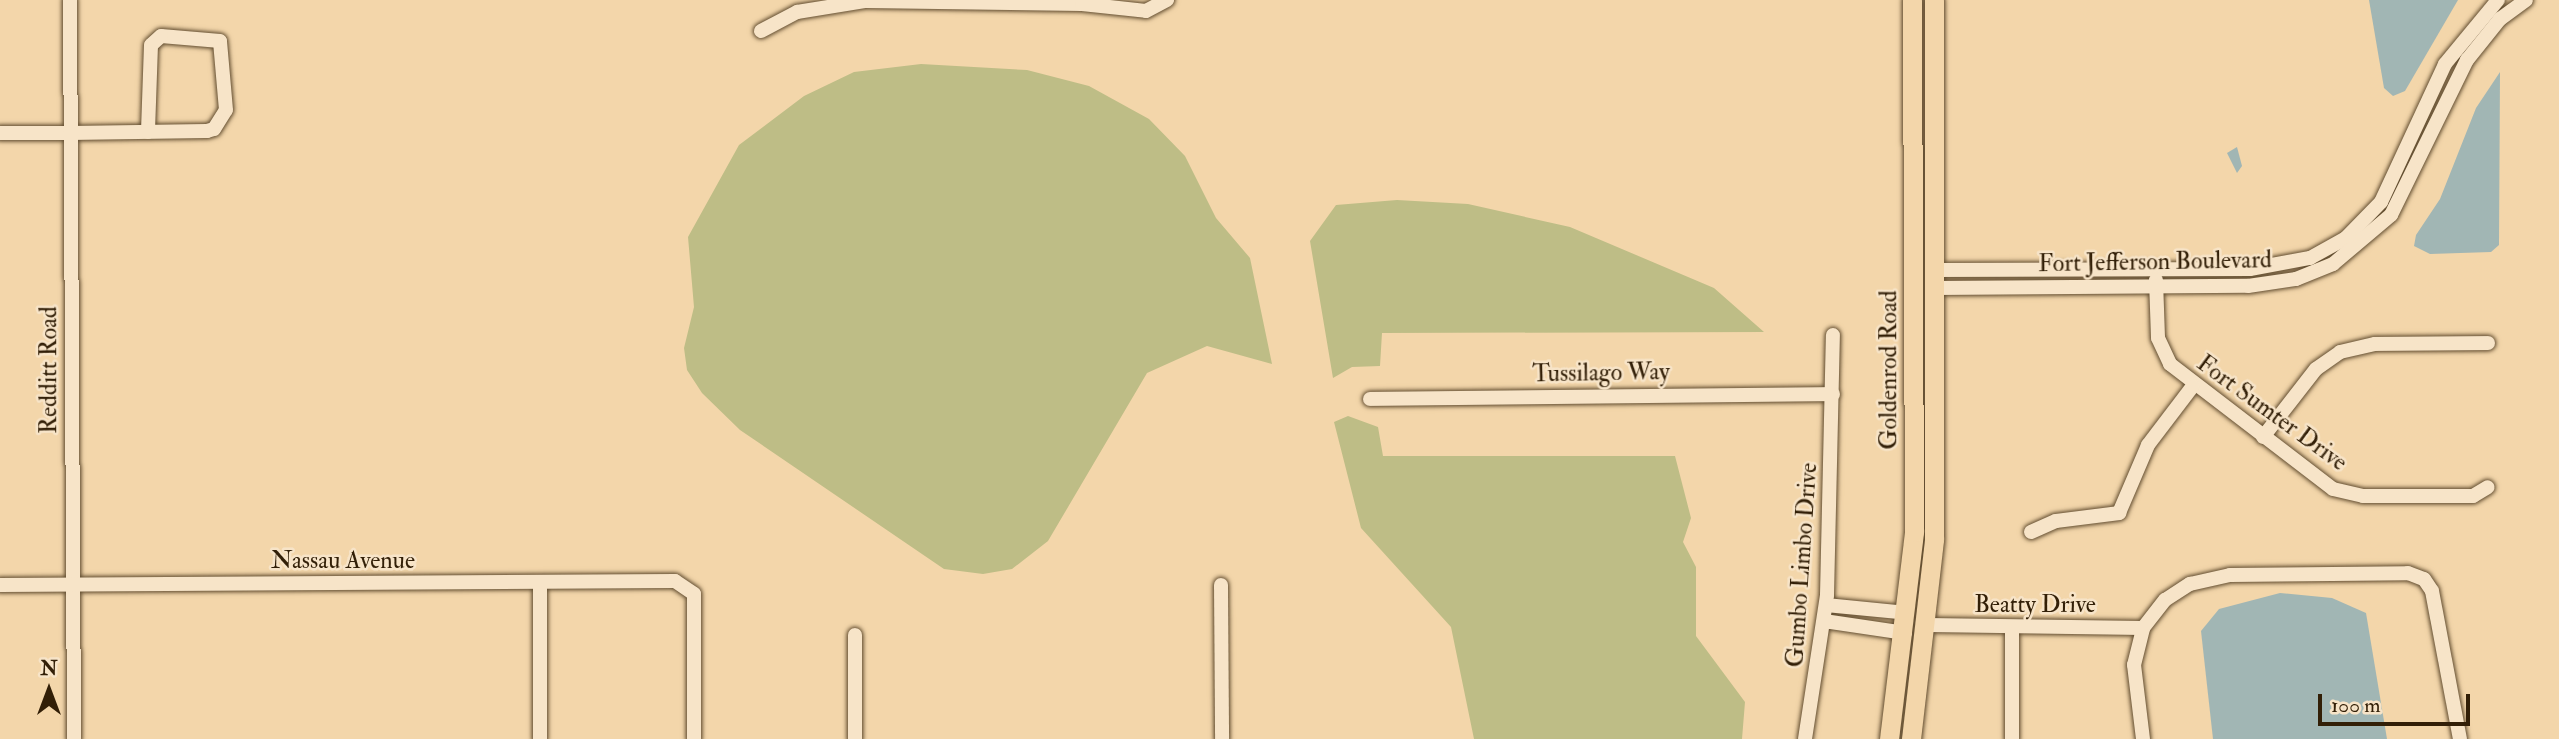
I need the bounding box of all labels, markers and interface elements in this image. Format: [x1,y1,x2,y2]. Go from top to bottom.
street label: Fort Jefferson Boulevard [2038,246,2272,278]
street label: Goldenrod Road [1875,290,1903,450]
street label: Redditt Road [35,306,63,434]
street label: Fort Sumter Drive [2191,349,2353,477]
street label: Tussilago Way [1532,357,1670,389]
street label: Gumbo Limbo Drive [1780,462,1824,668]
street label: Nassau Avenue [271,547,415,575]
street label: Beatty Drive [1974,591,2096,619]
north arrow [14,655,84,725]
text: N [40,657,58,681]
scale bar [2321,680,2473,724]
text: 100 m [2331,692,2381,719]

